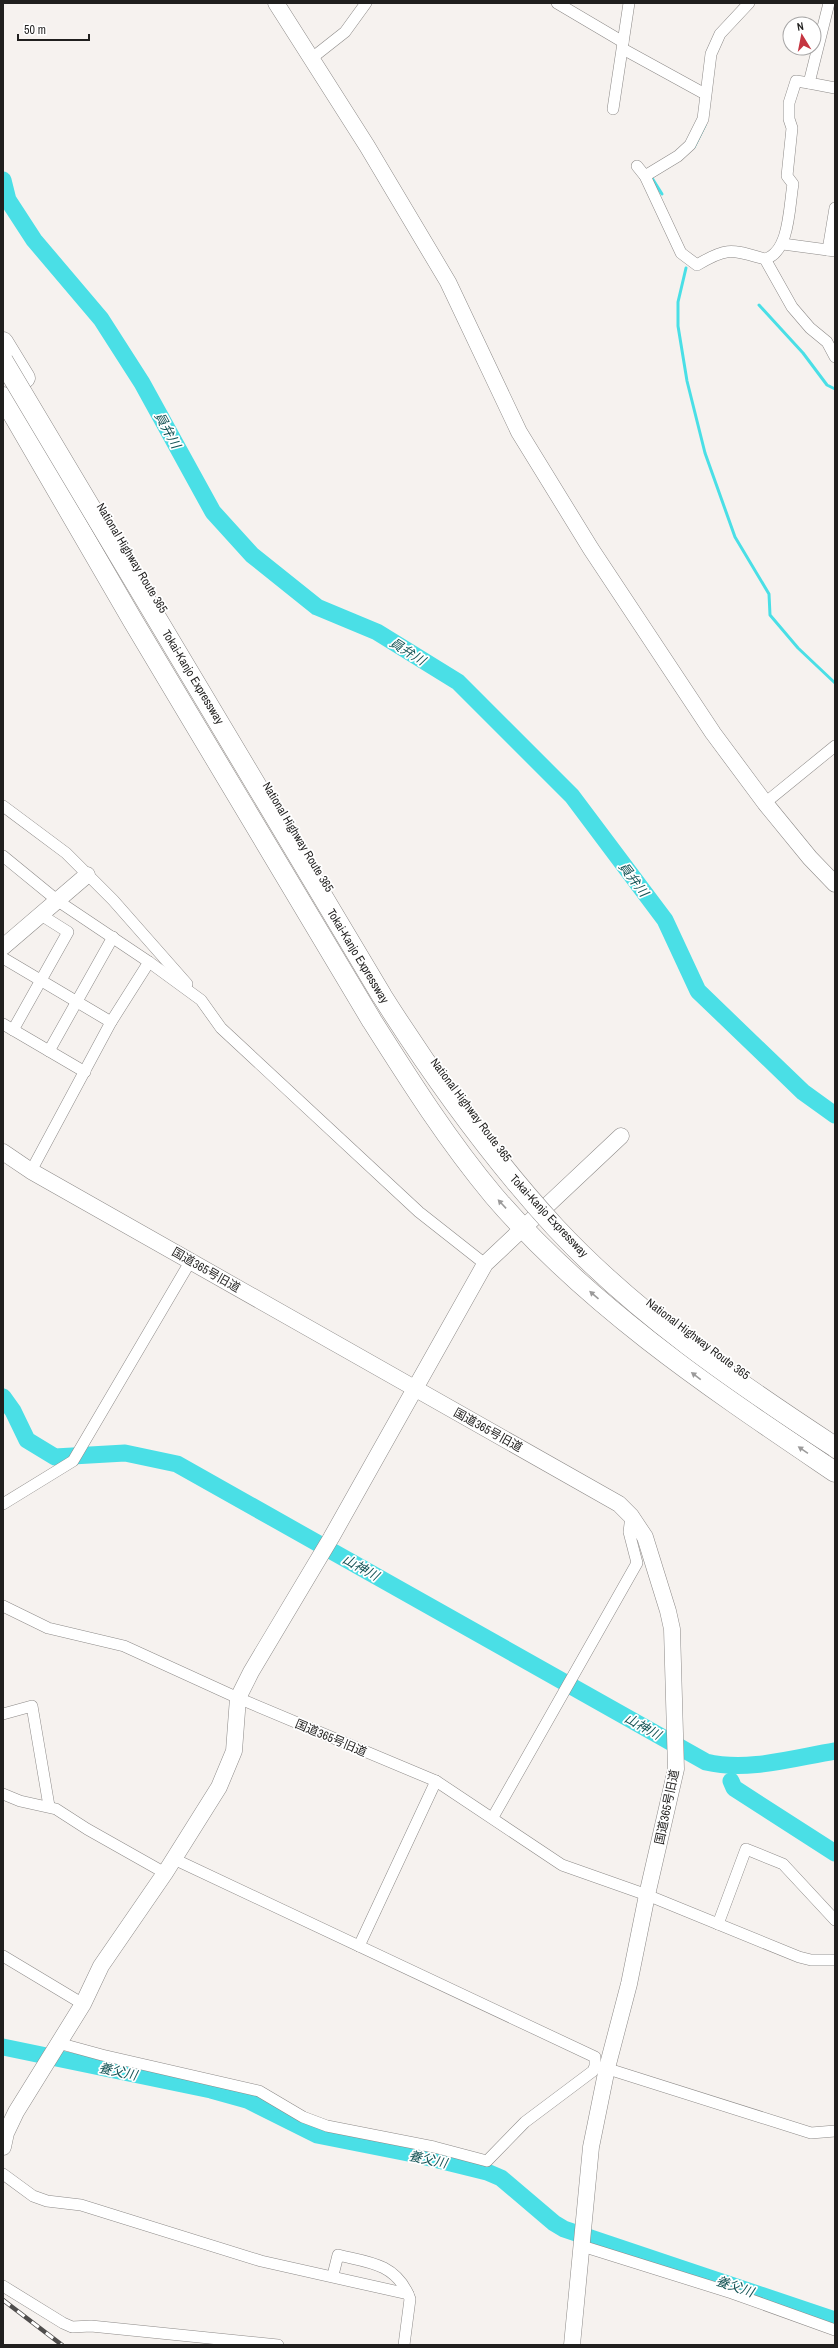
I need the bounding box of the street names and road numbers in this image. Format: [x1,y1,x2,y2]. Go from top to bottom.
street label: National Highway Route 365 [93,500,172,616]
street label: Tokai-Kanjo Expressway [158,627,228,727]
street label: National Highway Route 365 [259,779,338,895]
street label: Tokai-Kanjo Expressway [323,906,393,1006]
street label: National Highway Route 365 [427,1055,516,1165]
street label: Tokai-Kanjo Expressway [506,1171,592,1261]
street label: 国道365号旧道 [169,1244,243,1296]
street label: National Highway Route 365 [643,1295,753,1384]
street label: 国道365号旧道 [451,1404,525,1456]
street label: 国道365号旧道 [293,1716,369,1760]
street label: 国道365号旧道 [651,1768,683,1846]

